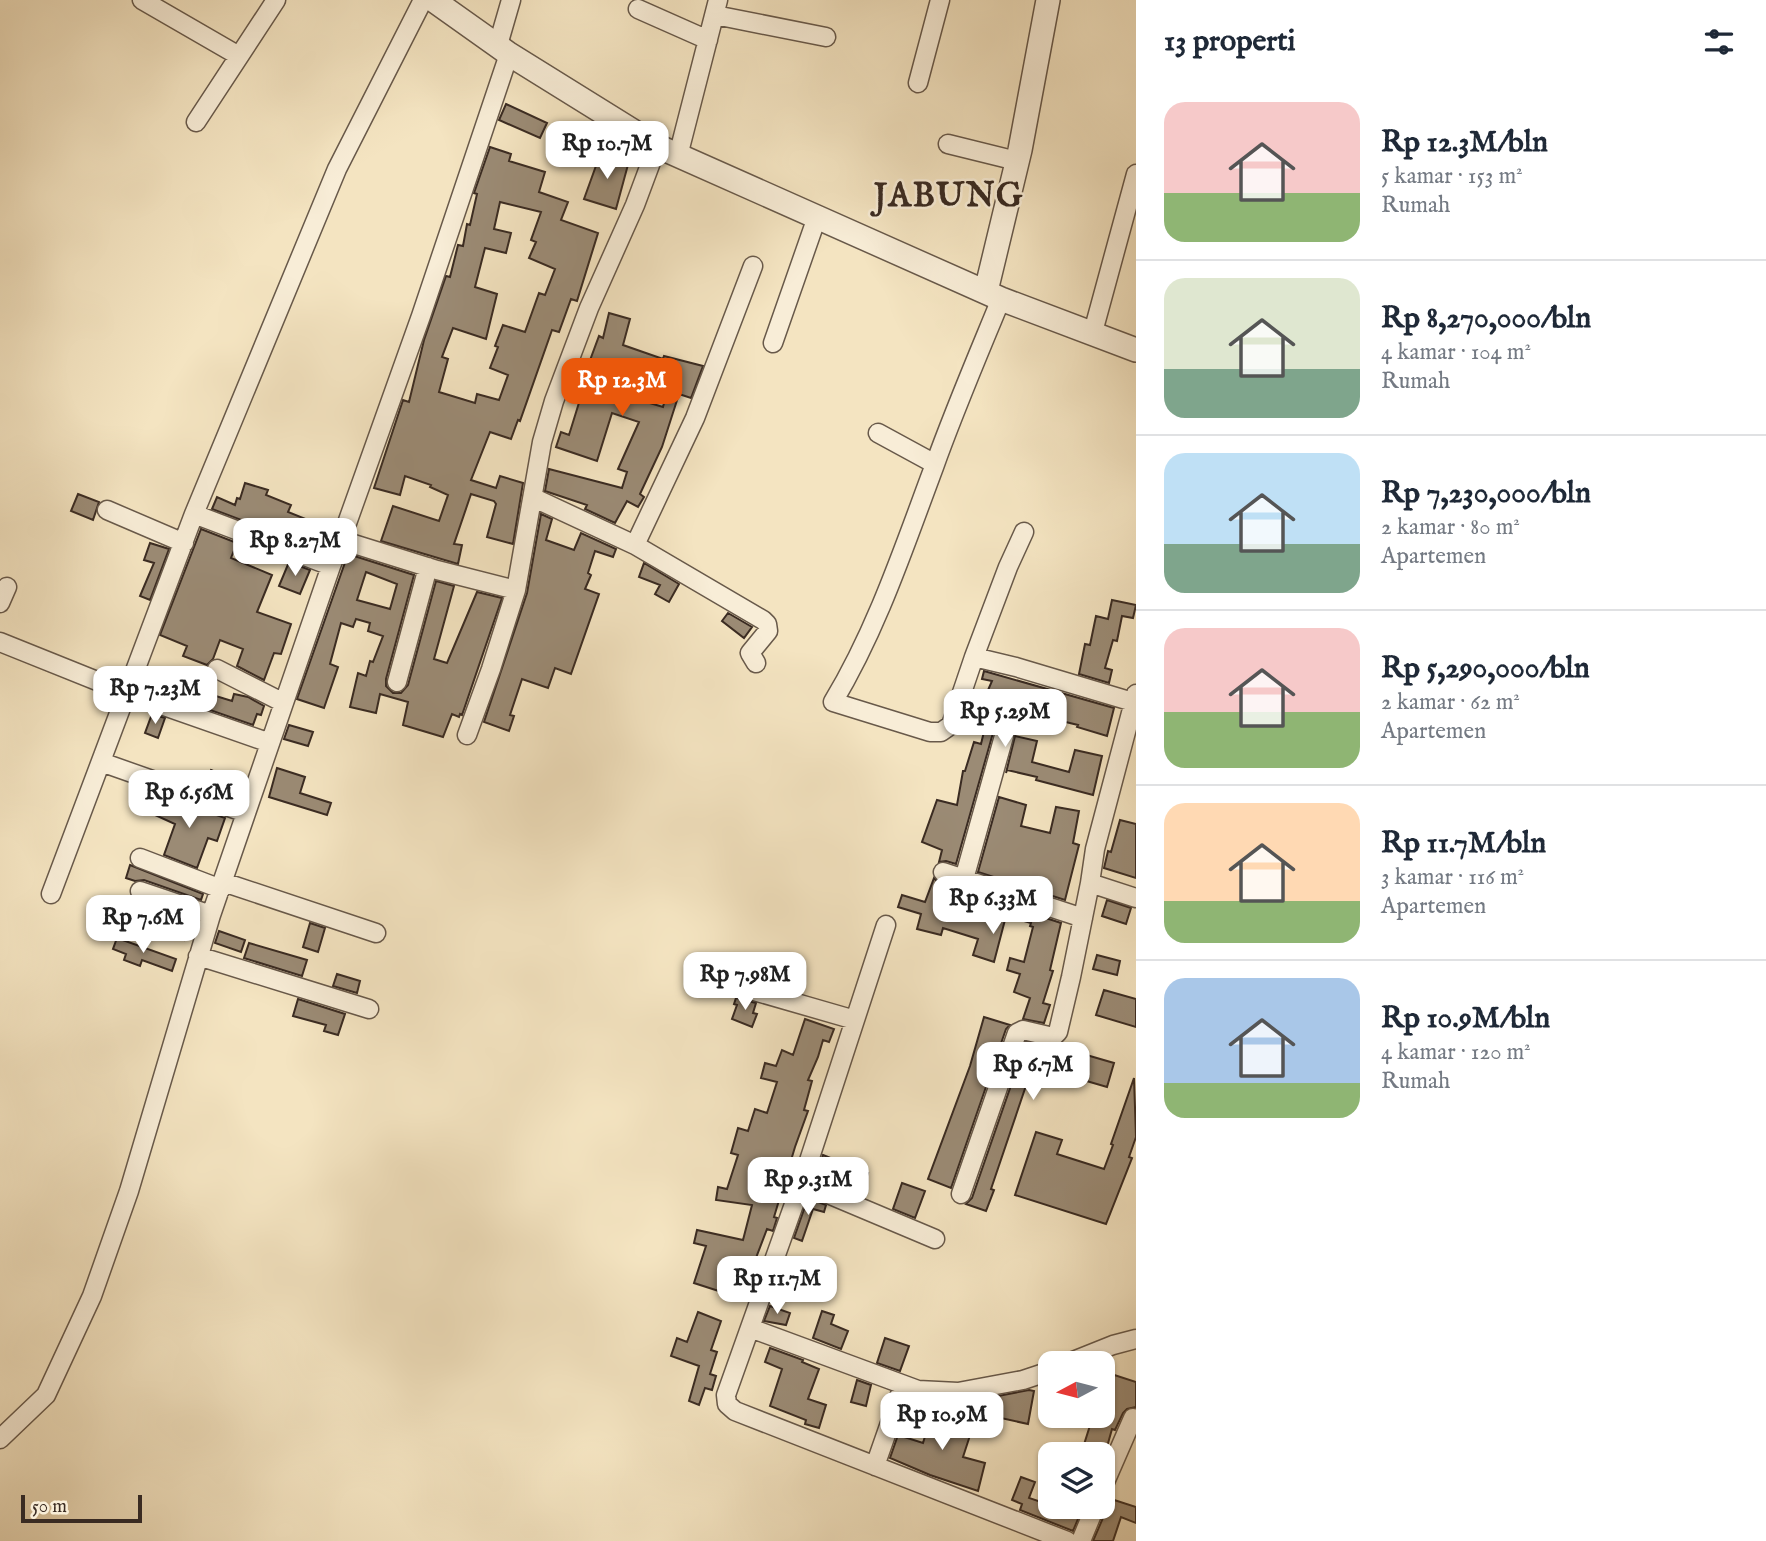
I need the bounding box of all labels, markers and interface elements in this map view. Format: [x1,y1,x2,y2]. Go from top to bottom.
text: 13 properti [1164,23,1296,61]
icon: filters [1700,23,1738,61]
pin: Rp 10.7M [535,122,679,181]
text: Rp 12.3M/bln [1381,124,1548,162]
text: Rp 10.7M [562,129,652,158]
icon: home [1220,130,1304,214]
text: 5 kamar · 153 m² [1381,162,1523,191]
district label: JABUNG [870,176,1024,218]
text: Rumah [1381,191,1450,220]
text: Rp 8,270,000/bln [1381,300,1591,338]
icon: home [1220,306,1304,390]
text: 4 kamar · 104 m² [1381,338,1531,367]
pin: Rp 12.3M [550,358,694,418]
text: Rp 12.3M [577,366,667,395]
text: Rumah [1381,367,1450,396]
text: Rp 7,230,000/bln [1381,475,1591,513]
icon: home [1220,481,1304,565]
text: 2 kamar · 80 m² [1381,513,1520,542]
pin: Rp 8.27M [223,518,367,578]
text: Rp 8.27M [249,526,341,555]
text: Apartemen [1381,542,1486,571]
text: Rp 5,290,000/bln [1381,650,1590,688]
icon: home [1220,656,1304,740]
pin: Rp 7.23M [83,666,227,726]
text: Rp 7.23M [109,674,201,703]
text: 2 kamar · 62 m² [1381,688,1520,717]
pin: Rp 5.29M [933,690,1077,749]
text: Rp 5.29M [960,697,1050,726]
text: Apartemen [1381,717,1486,746]
pin: Rp 6.56M [117,770,261,830]
text: Rp 6.56M [144,778,234,807]
text: Rp 11.7M/bln [1381,825,1546,863]
icon: home [1220,831,1304,915]
text: 3 kamar · 116 m² [1381,863,1524,892]
pin: Rp 6.33M [921,876,1065,936]
text: Rp 6.33M [949,884,1037,913]
text: Apartemen [1381,892,1486,921]
pin: Rp 7.6M [78,895,208,955]
text: Rp 7.6M [102,903,184,932]
pin: Rp 7.98M [673,953,817,1012]
text: Rp 7.98M [699,960,791,989]
text: Rp 10.9M/bln [1381,1000,1550,1038]
icon: home [1220,1006,1304,1090]
text: 4 kamar · 120 m² [1381,1038,1531,1067]
pin: Rp 6.7M [968,1042,1098,1102]
text: Rp 6.7M [993,1050,1073,1079]
text: Rumah [1381,1067,1450,1096]
pin: Rp 9.31M [736,1158,880,1217]
text: Rp 9.31M [764,1165,852,1194]
pin: Rp 11.7M [705,1256,849,1316]
text: Rp 11.7M [733,1264,821,1293]
north arrow [1038,1351,1115,1428]
map controls [1038,1351,1115,1519]
pin: Rp 10.9M [870,1392,1014,1452]
text: Rp 10.9M [896,1400,988,1429]
button: layers [1038,1442,1115,1519]
scale bar [21,1492,142,1524]
text: 50 m [32,1495,67,1519]

